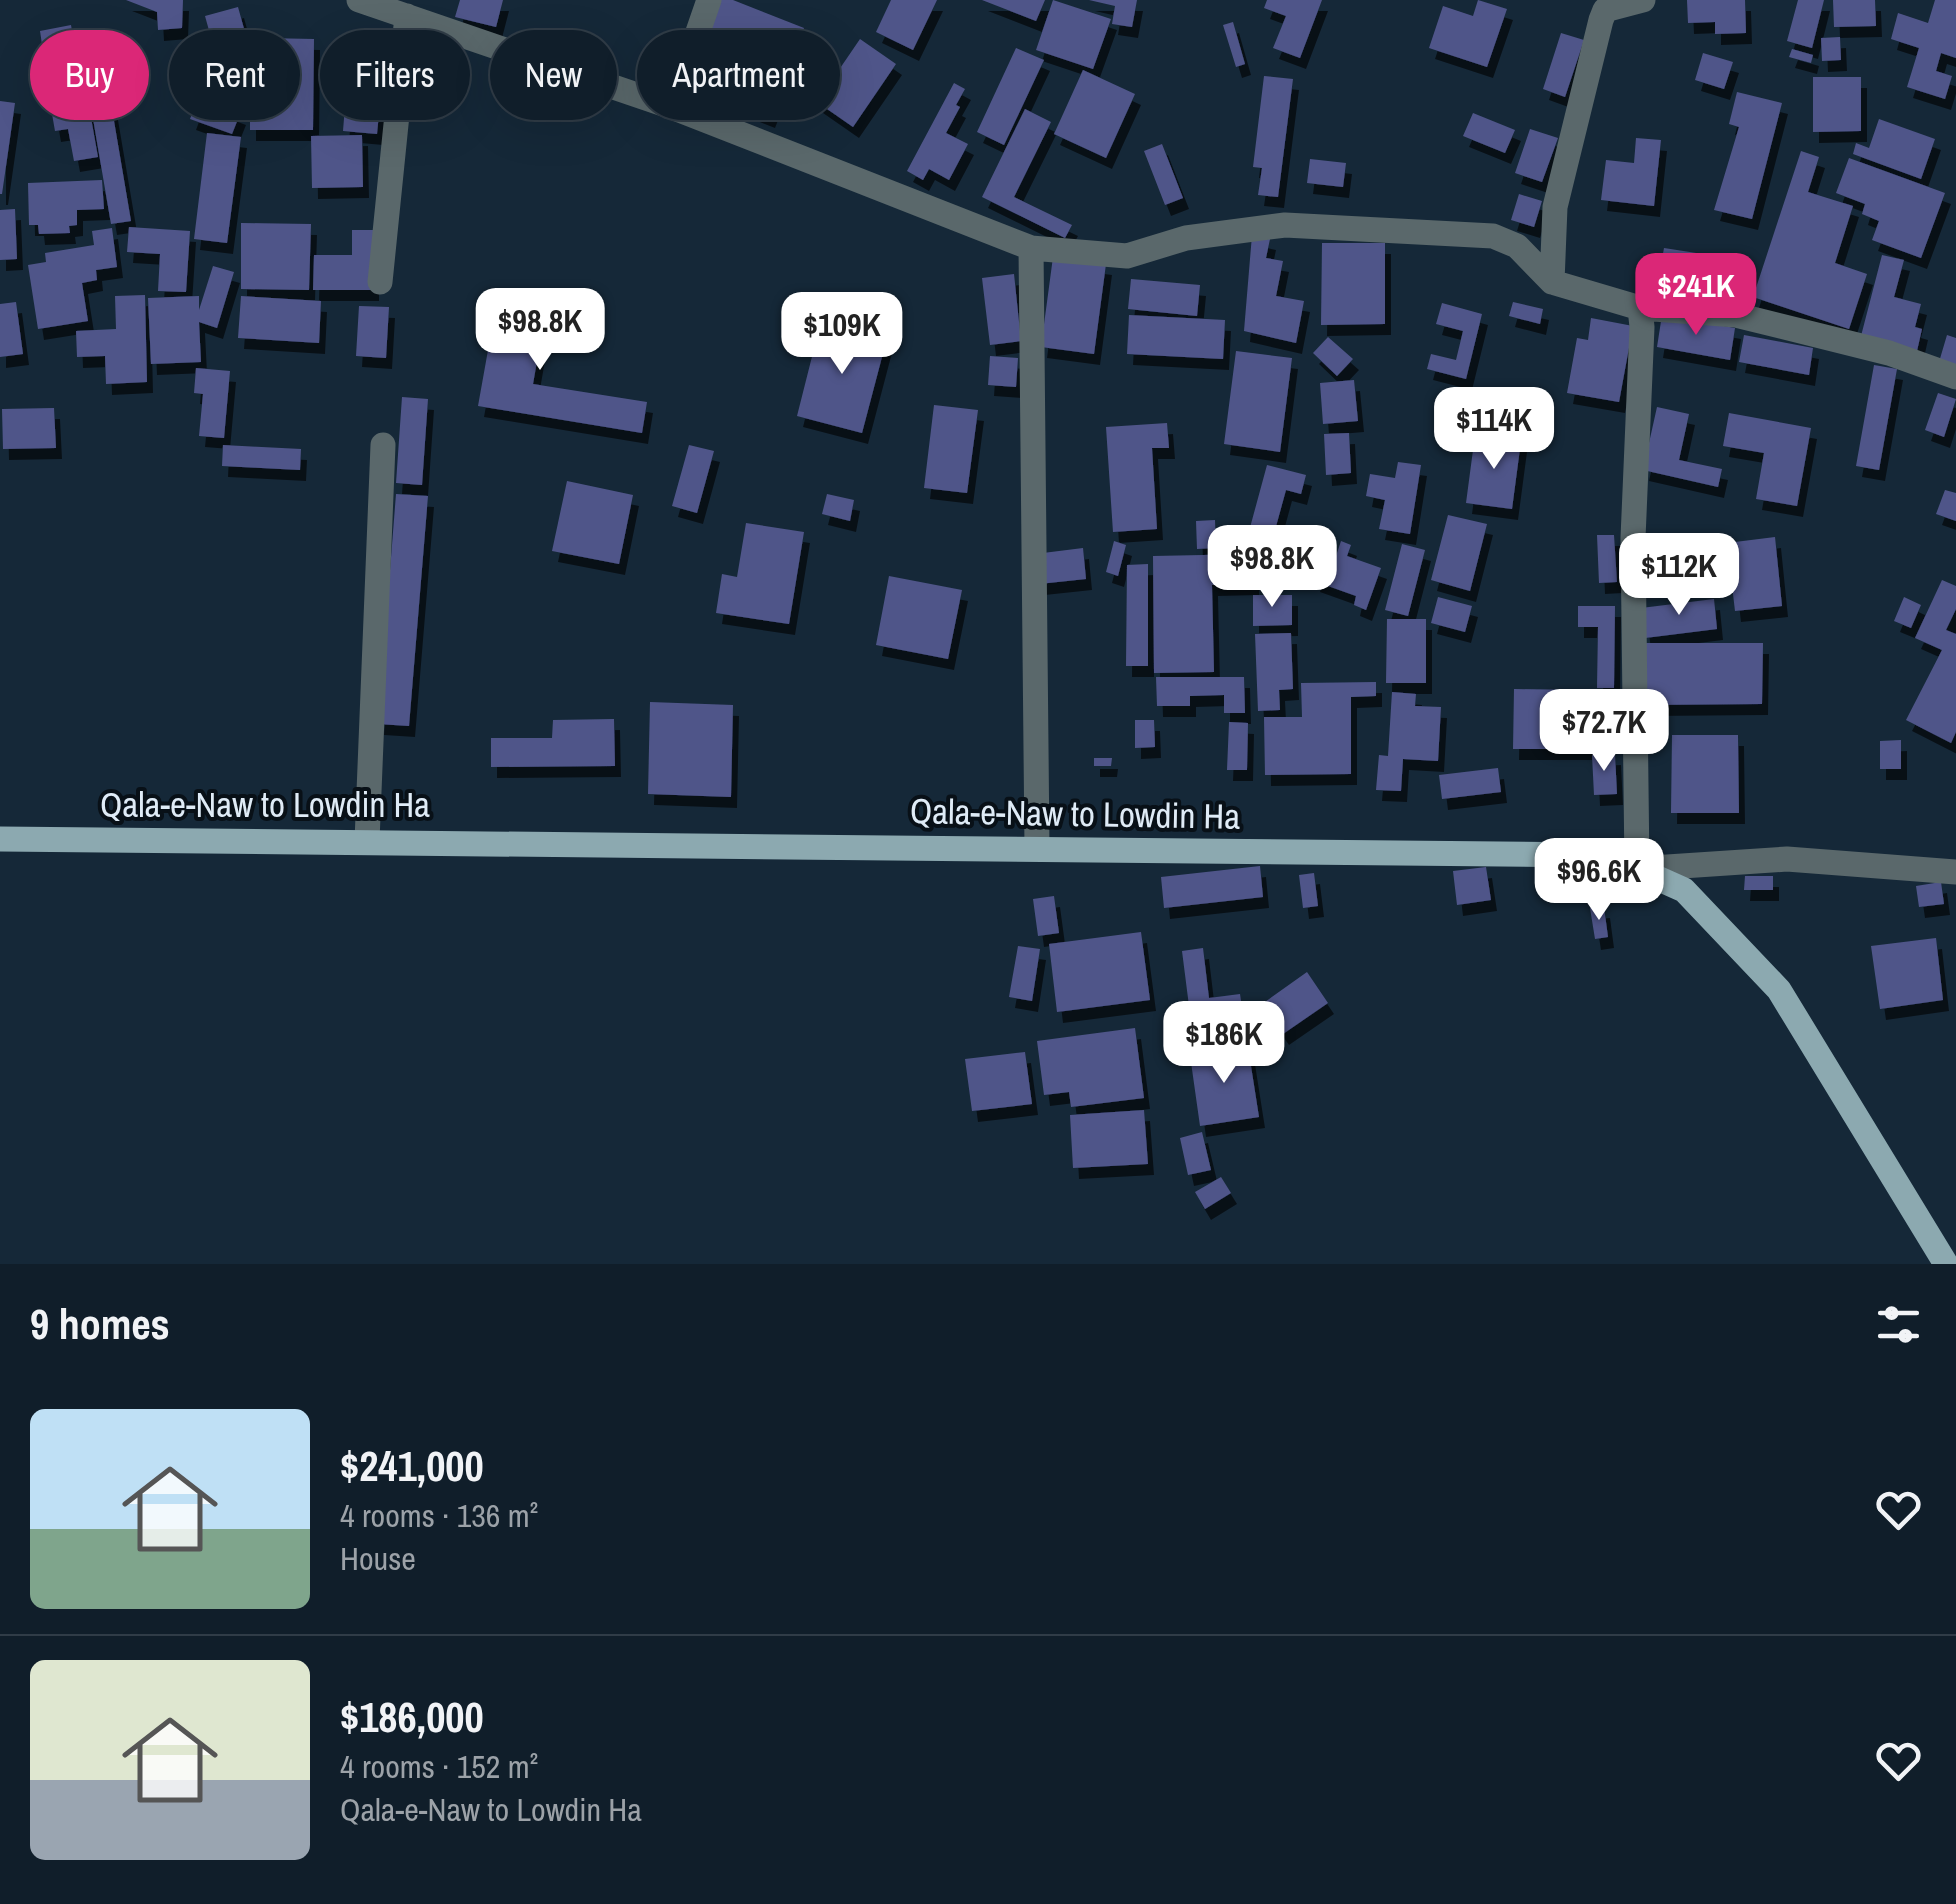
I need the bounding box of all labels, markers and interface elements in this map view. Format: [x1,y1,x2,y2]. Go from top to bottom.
chip: Buy [30,30,149,120]
chip: Rent [169,30,300,120]
chip: Filters [320,30,470,120]
chip: New [490,30,617,120]
chip: Apartment [637,30,840,120]
pin: $241K [1626,253,1766,338]
text: $241K [1657,264,1735,307]
pin: $98.8K [459,288,621,373]
pin: $109K [772,292,912,377]
text: $98.8K [498,299,582,342]
text: $109K [803,303,881,346]
pin: $114K [1424,387,1564,472]
text: $114K [1456,398,1532,441]
pin: $98.8K [1191,525,1353,610]
pin: $112K [1609,533,1749,618]
text: $98.8K [1230,536,1314,579]
text: $112K [1641,544,1717,587]
pin: $72.7K [1523,689,1685,774]
text: $72.7K [1562,700,1646,743]
street label: Qala-e-Naw to Lowdin Ha [100,781,430,828]
street label: Qala-e-Naw to Lowdin Ha [910,787,1241,840]
pin: $96.6K [1518,838,1680,923]
text: $96.6K [1557,849,1641,892]
pin: $186K [1154,1001,1294,1086]
text: $186K [1185,1012,1263,1055]
text: 9 homes [30,1296,170,1352]
icon: filters [1871,1297,1926,1352]
text: $241,000 [340,1438,484,1494]
icon: home [110,1449,230,1569]
icon: heart [1871,1482,1926,1537]
text: 4 rooms · 136 m² [340,1494,538,1537]
text: House [340,1537,416,1580]
text: $186,000 [340,1689,484,1745]
icon: home [110,1700,230,1820]
icon: heart [1871,1733,1926,1788]
text: 4 rooms · 152 m² [340,1745,538,1788]
text: Qala-e-Naw to Lowdin Ha [340,1788,642,1831]

